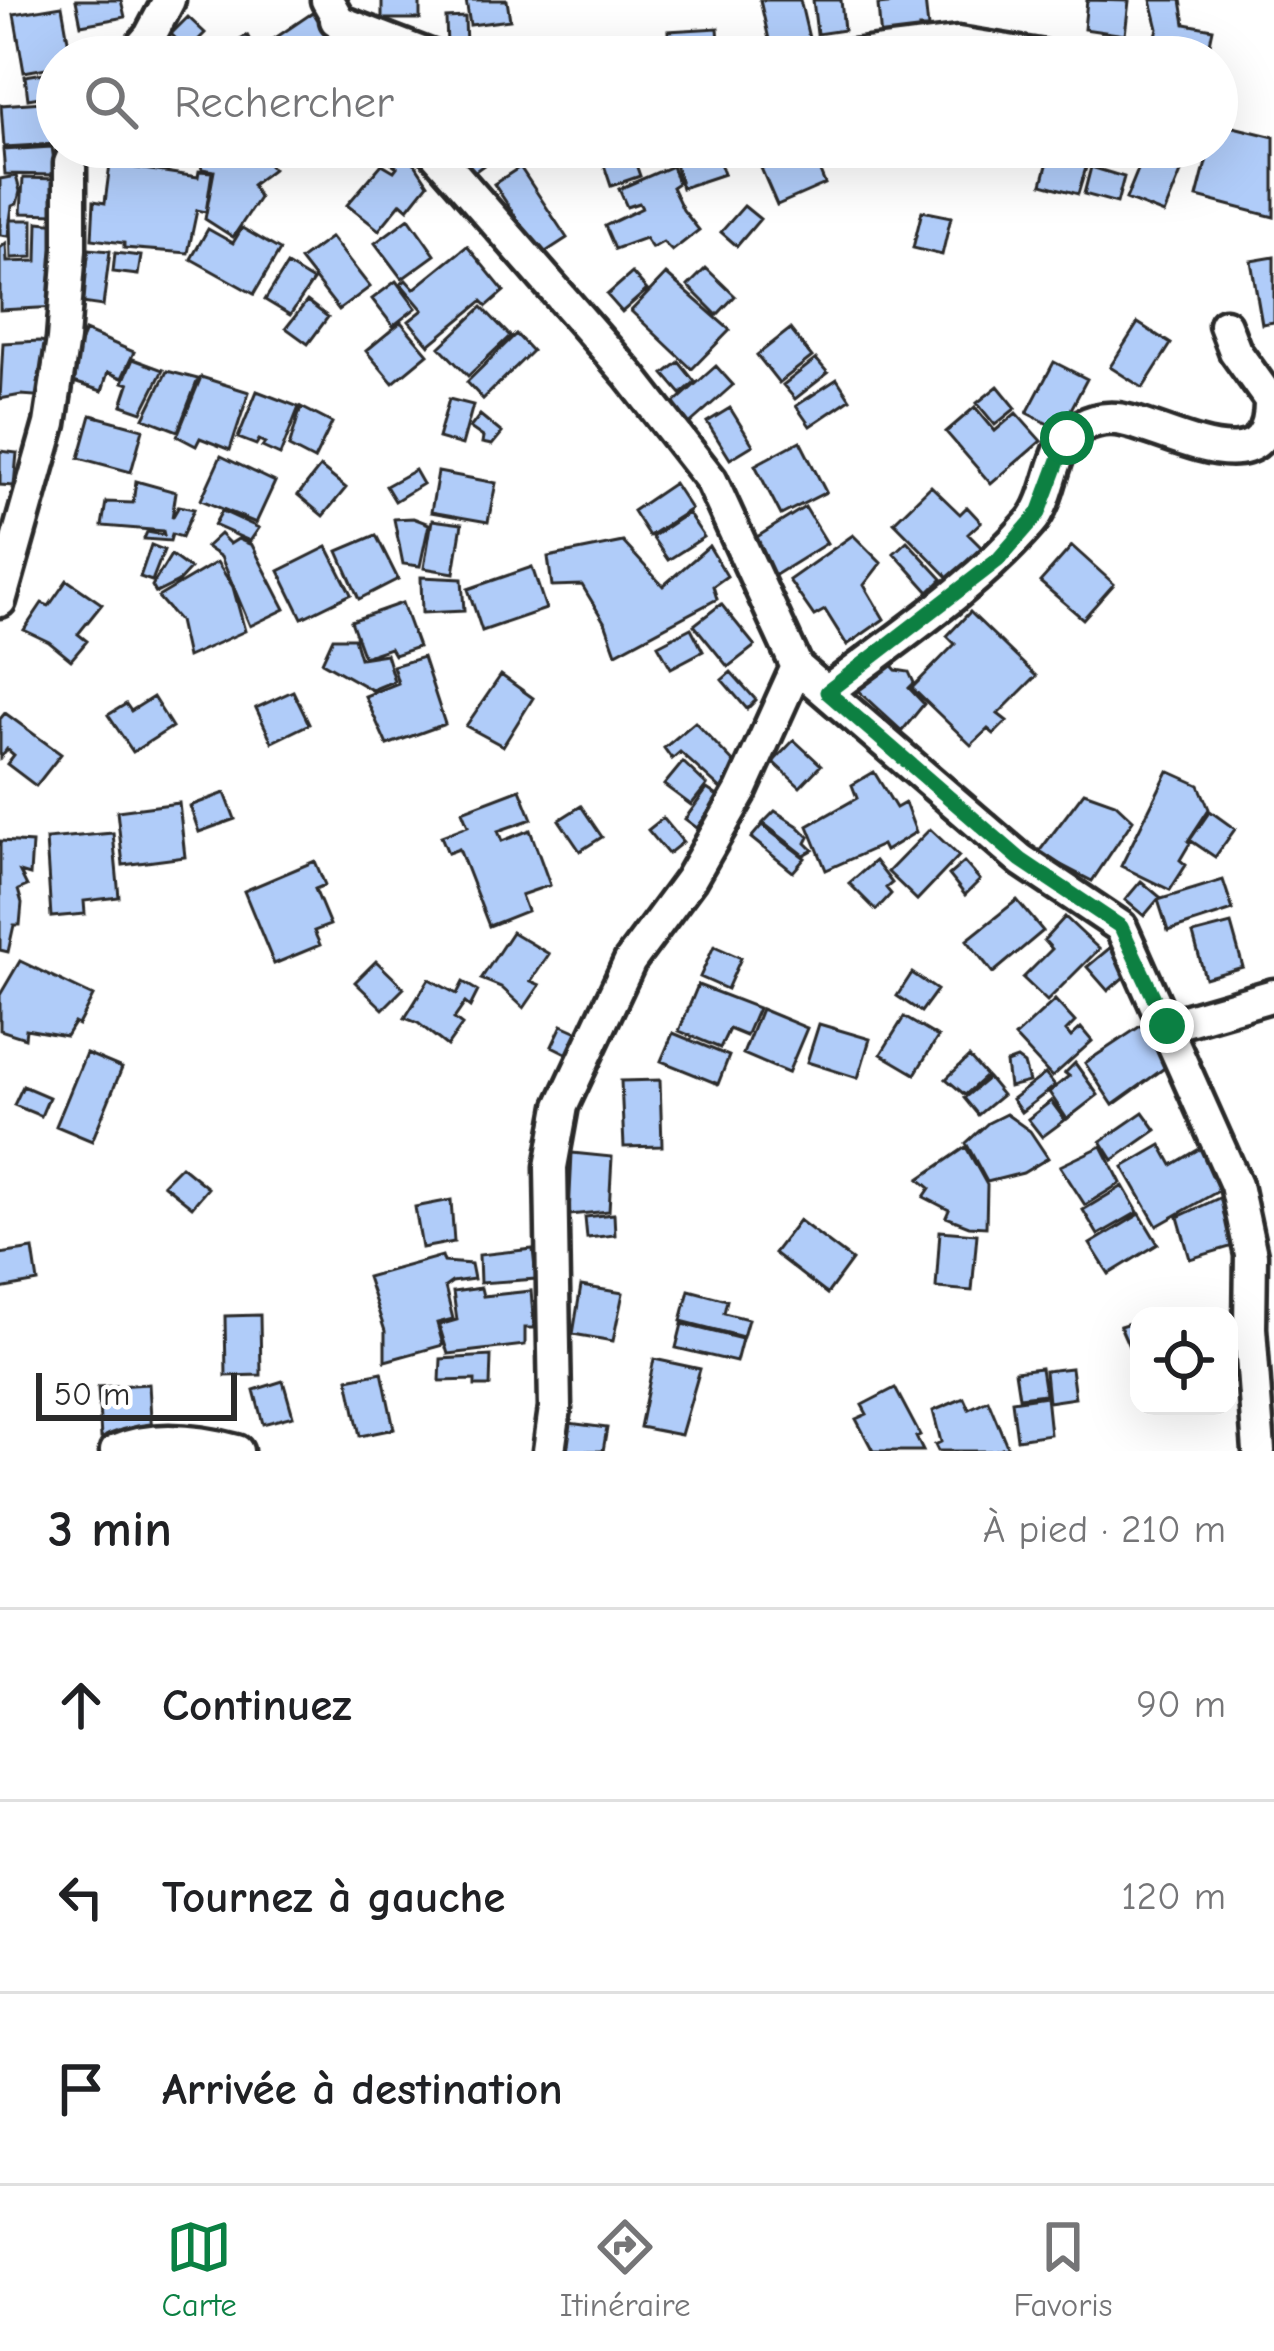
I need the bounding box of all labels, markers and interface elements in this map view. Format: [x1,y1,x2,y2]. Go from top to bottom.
search box [36,36,1238,168]
icon: search [78,69,144,135]
text: Rechercher [174,76,394,128]
route start [1040,411,1094,465]
route end [1140,999,1194,1053]
map controls [1130,1307,1238,1415]
button: locate [1130,1307,1238,1415]
scale bar [36,1367,237,1420]
text: 50 m [54,1375,130,1413]
text: 3 min [48,1500,172,1559]
text: À pied · 210 m [983,1507,1226,1552]
icon: ahead [48,1672,114,1738]
text: Continuez [162,1679,352,1731]
text: 90 m [1136,1682,1226,1727]
icon: left [48,1864,114,1930]
text: Tournez à gauche [162,1871,505,1923]
text: 120 m [1121,1874,1226,1919]
icon: arrive [48,2056,114,2122]
text: Arrivée à destination [162,2063,563,2115]
tab: Carte [161,2214,237,2324]
tab: Itinéraire [560,2214,690,2324]
tab: Favoris [1013,2214,1113,2324]

